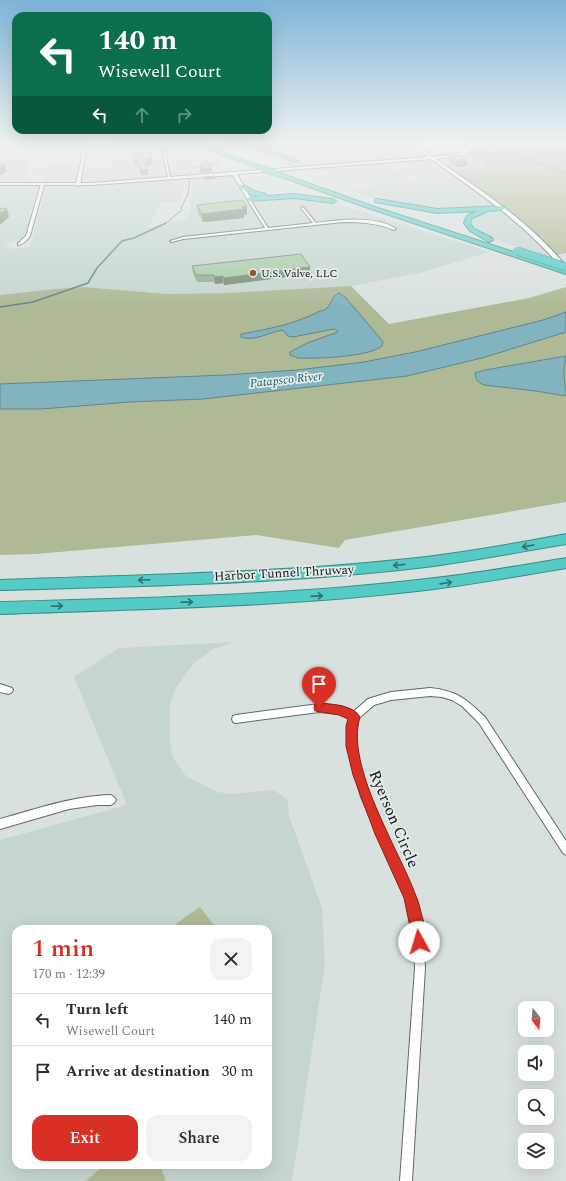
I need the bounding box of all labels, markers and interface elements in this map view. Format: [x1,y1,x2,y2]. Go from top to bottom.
text: 140 m [98,19,177,62]
icon: left [32,28,84,80]
text: Wisewell Court [98,58,221,85]
icon: left [89,104,111,126]
icon: ahead [131,104,153,126]
icon: right [173,104,195,126]
place label: U.S. Valve, LLC [261,265,338,282]
marker: U.S. Valve, LLC [248,268,258,278]
water label: Patapsco River [249,367,324,393]
one-way arrow [522,543,535,551]
street label: Harbor Tunnel Thruway [213,559,355,587]
one-way arrow [393,562,406,569]
one-way arrow [138,576,151,584]
one-way arrow [439,579,452,587]
one-way arrow [310,592,323,599]
one-way arrow [180,598,193,605]
one-way arrow [50,603,63,610]
pin [302,667,336,708]
icon: arrive [308,673,330,695]
street label: Ryerson Circle [363,766,425,872]
position arrow [398,921,440,963]
text: 1 min [32,931,94,967]
button: close [210,938,252,980]
text: 170 m · 12:39 [32,964,105,984]
text: Turn left [66,998,128,1021]
north arrow [518,1001,554,1037]
map controls [518,1001,554,1169]
text: 140 m [213,1008,252,1031]
icon: left [32,1009,54,1031]
text: Wisewell Court [66,1021,155,1041]
button: sound [518,1045,554,1081]
text: Arrive at destination [66,1060,210,1083]
text: 30 m [222,1060,253,1083]
icon: arrive [32,1061,54,1083]
button: search [518,1089,554,1125]
button: Exit [32,1115,138,1161]
button: Share [146,1115,252,1161]
button: layers [518,1133,554,1169]

